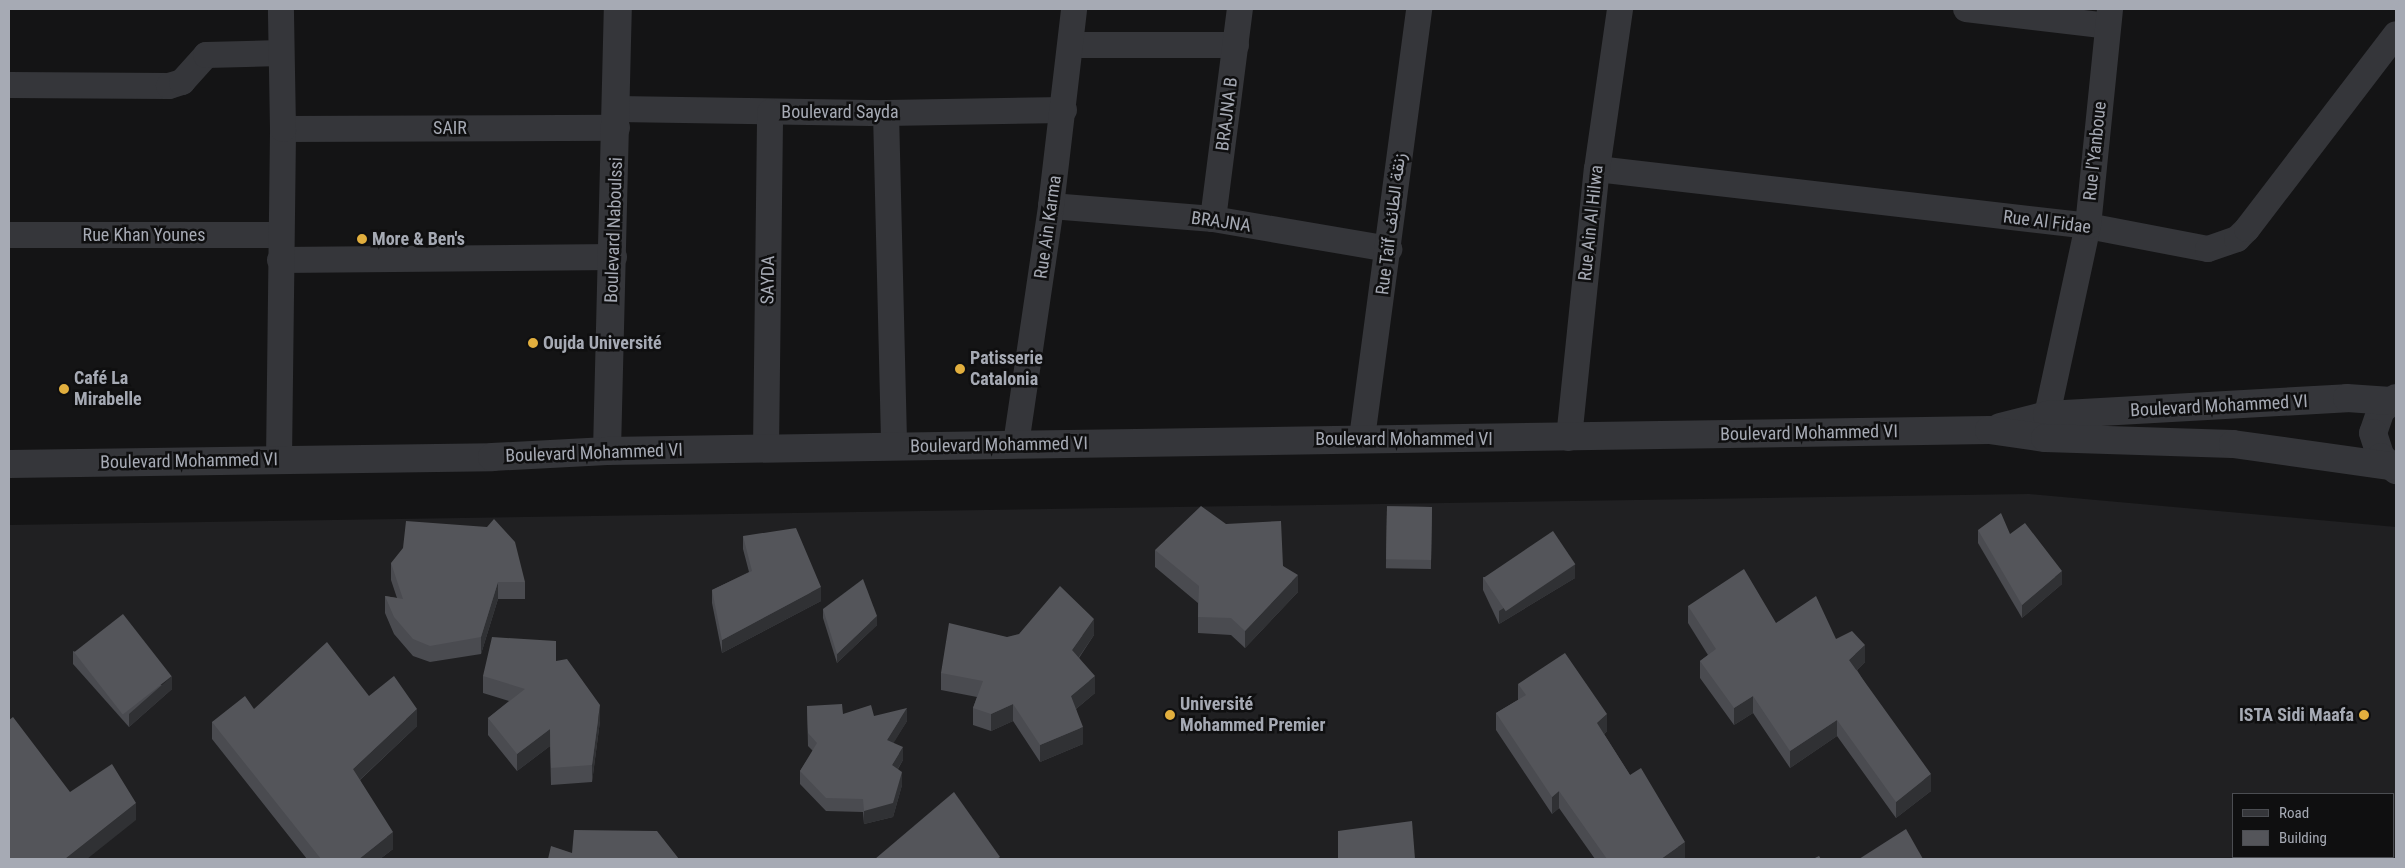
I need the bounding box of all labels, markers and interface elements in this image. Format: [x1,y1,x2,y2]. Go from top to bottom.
street label: BRAJNA B [1212,76,1242,152]
street label: Rue l’Yanboue [2079,100,2111,202]
street label: Boulevard Sayda [781,101,899,123]
street label: SAIR [433,117,467,139]
street label: Rue Taïf زنقة الطائف [1372,152,1410,296]
street label: Boulevard Naboulssi [601,157,627,303]
street label: Rue Ain Al Hilwa [1574,164,1608,282]
street label: Rue Ain Karma [1030,174,1066,280]
street label: Rue Al Fidae [2002,206,2092,238]
street label: BRAJNA [1190,207,1252,237]
street label: Rue Khan Younes [83,224,205,246]
place label: More & Ben's [372,228,465,250]
marker: More & Ben's [356,233,368,245]
street label: SAYDA [757,255,779,305]
place label: Oujda Université [543,332,662,354]
marker: Oujda Université [527,337,539,349]
place label: Patisserie Catalonia [970,348,1043,390]
marker: Patisserie Catalonia [954,363,966,375]
place label: Café La Mirabelle [74,368,142,410]
marker: Café La Mirabelle [58,383,70,395]
street label: Boulevard Mohammed VI [2130,391,2308,421]
street label: Boulevard Mohammed VI [1720,421,1898,445]
street label: Boulevard Mohammed VI [1315,428,1493,450]
street label: Boulevard Mohammed VI [910,433,1088,457]
street label: Boulevard Mohammed VI [505,439,683,467]
street label: Boulevard Mohammed VI [100,449,278,473]
place label: Université Mohammed Premier [1180,694,1325,736]
place label: ISTA Sidi Maafa [2239,704,2354,726]
marker: Université Mohammed Premier [1164,709,1176,721]
marker: ISTA Sidi Maafa [2358,709,2370,721]
legend [2232,793,2395,858]
text: Road [2279,804,2309,822]
text: Building [2279,829,2327,847]

